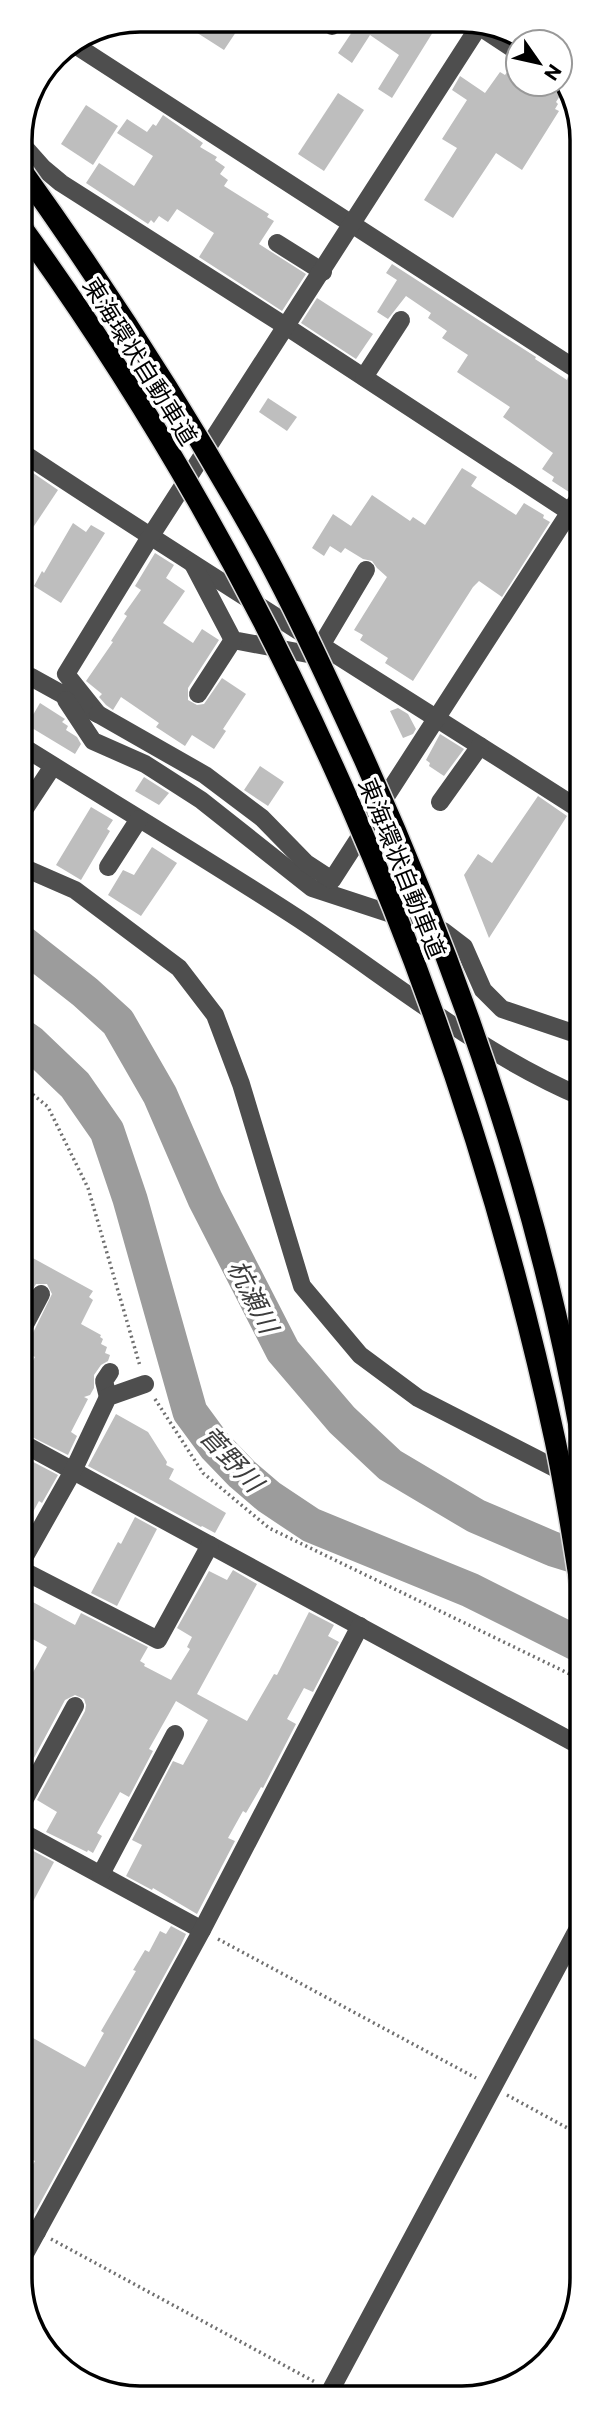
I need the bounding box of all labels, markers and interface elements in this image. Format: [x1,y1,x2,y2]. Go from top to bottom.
north arrow [504,28,574,98]
text: N [540,60,567,85]
street label: 東海環状自動車道 [78,272,204,450]
street label: 東海環状自動車道 [354,774,452,962]
water label: 杭瀬川 [222,1254,287,1340]
water label: 菅野川 [194,1419,272,1499]

